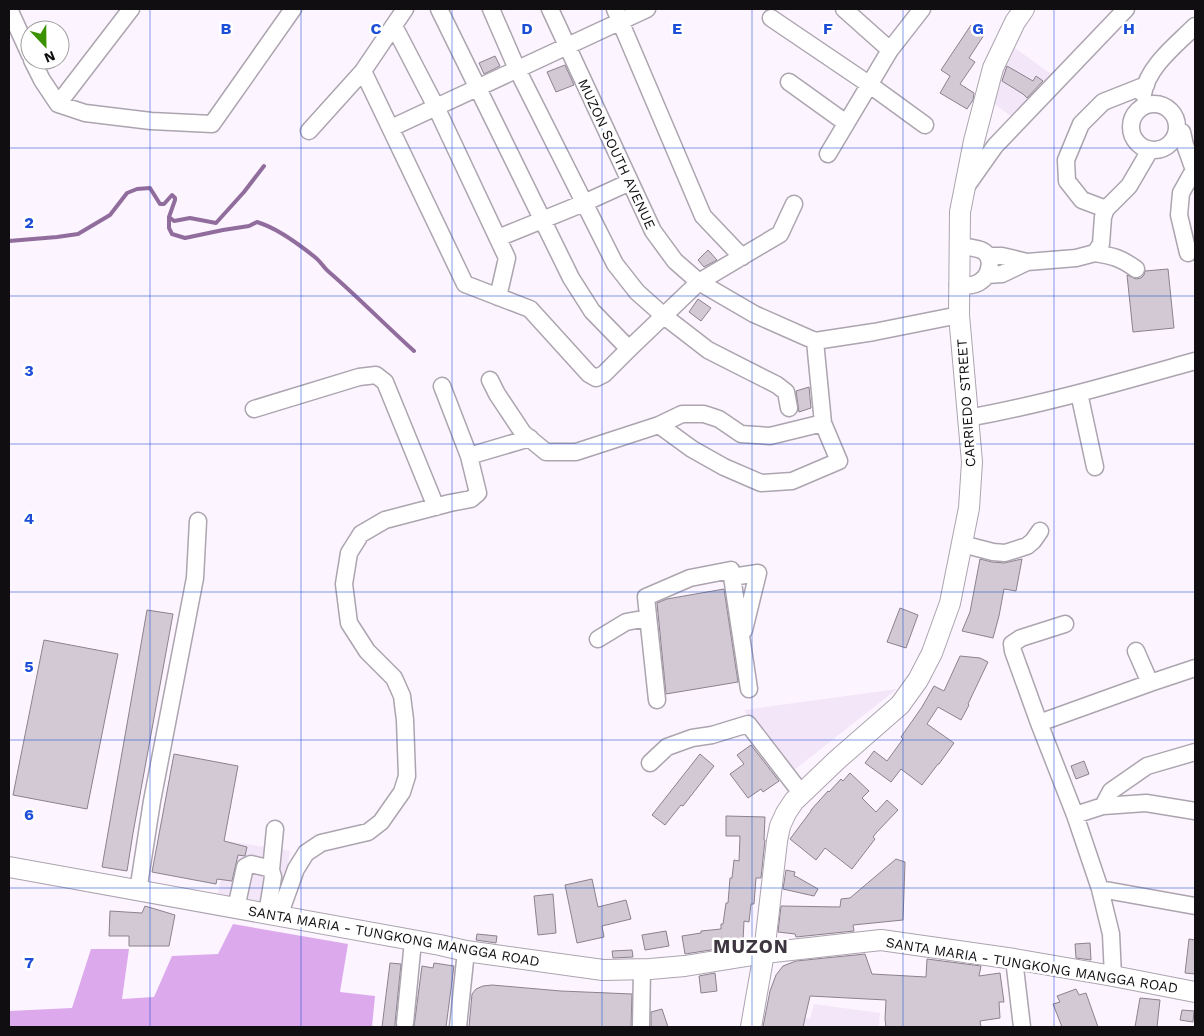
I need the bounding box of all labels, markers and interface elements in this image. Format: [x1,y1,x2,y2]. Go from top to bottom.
text: B [221,19,232,38]
text: C [371,19,382,38]
text: D [521,19,533,38]
text: E [672,19,682,38]
text: F [823,19,833,38]
text: G [972,19,984,38]
text: H [1123,19,1135,38]
north arrow [20,20,70,70]
text: N [42,48,58,66]
street label: MUZON SOUTH AVENUE [575,76,659,232]
text: 2 [24,213,34,232]
street label: CARRIEDO STREET [953,338,978,468]
text: 3 [24,361,34,380]
text: 4 [24,509,34,528]
text: 5 [24,657,34,676]
text: 6 [24,805,34,824]
street label: SANTA MARIA - TUNGKONG MANGGA ROAD [247,902,541,970]
street label: SANTA MARIA - TUNGKONG MANGGA ROAD [885,934,1179,996]
district label: MUZON [713,935,789,958]
text: 7 [24,953,34,972]

